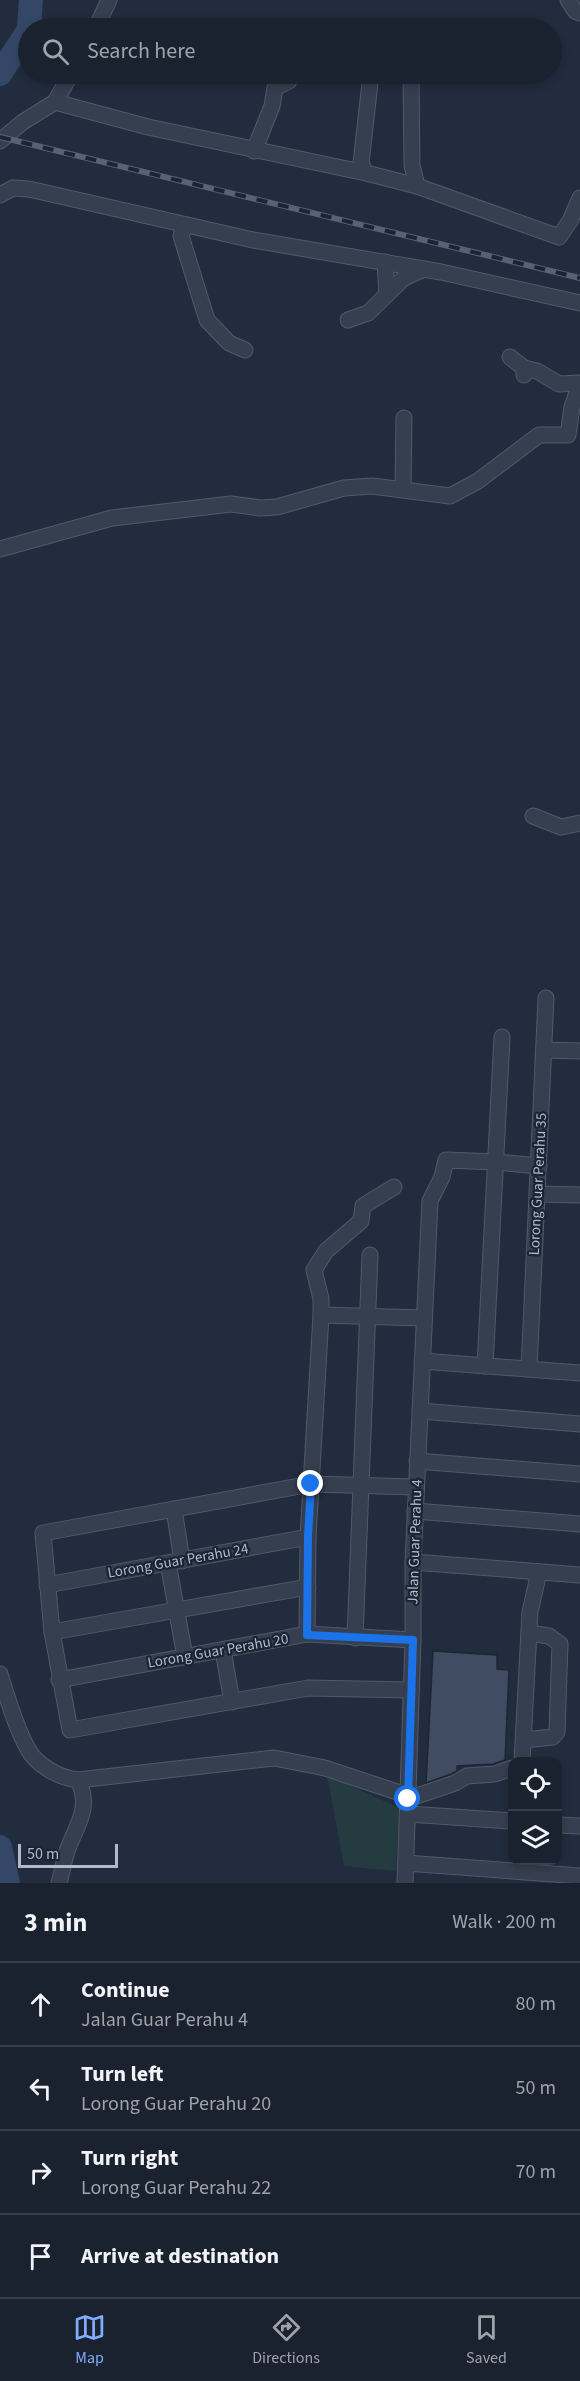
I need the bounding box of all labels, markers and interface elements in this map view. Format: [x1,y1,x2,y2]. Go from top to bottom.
search box [18,18,562,84]
icon: search [39,35,72,68]
text: Search here [87,35,195,67]
street label: Lorong Guar Perahu 35 [524,1112,552,1256]
route end [297,1470,323,1496]
street label: Jalan Guar Perahu 4 [402,1478,428,1605]
street label: Lorong Guar Perahu 24 [106,1538,251,1584]
street label: Lorong Guar Perahu 20 [146,1628,290,1674]
map controls [508,1757,562,1865]
button: locate [508,1757,562,1811]
route start [394,1785,420,1811]
button: layers [508,1811,562,1865]
scale bar [18,1841,118,1868]
text: 50 m [27,1843,59,1865]
text: 3 min [24,1904,87,1941]
text: Walk · 200 m [452,1908,556,1936]
text: Continue [81,1974,170,2006]
icon: ahead [24,1988,57,2021]
text: 80 m [516,1990,556,2018]
text: Jalan Guar Perahu 4 [81,2006,248,2034]
text: Turn left [81,2058,163,2090]
icon: left [24,2072,57,2105]
text: 50 m [516,2074,556,2102]
text: Lorong Guar Perahu 20 [81,2090,271,2118]
text: Turn right [81,2142,178,2174]
icon: right [24,2156,57,2189]
text: 70 m [516,2158,556,2186]
text: Lorong Guar Perahu 22 [81,2174,271,2202]
icon: arrive [24,2240,57,2273]
text: Arrive at destination [81,2240,279,2272]
tab: Map [73,2311,106,2369]
tab: Directions [252,2311,320,2369]
tab: Saved [466,2311,507,2369]

